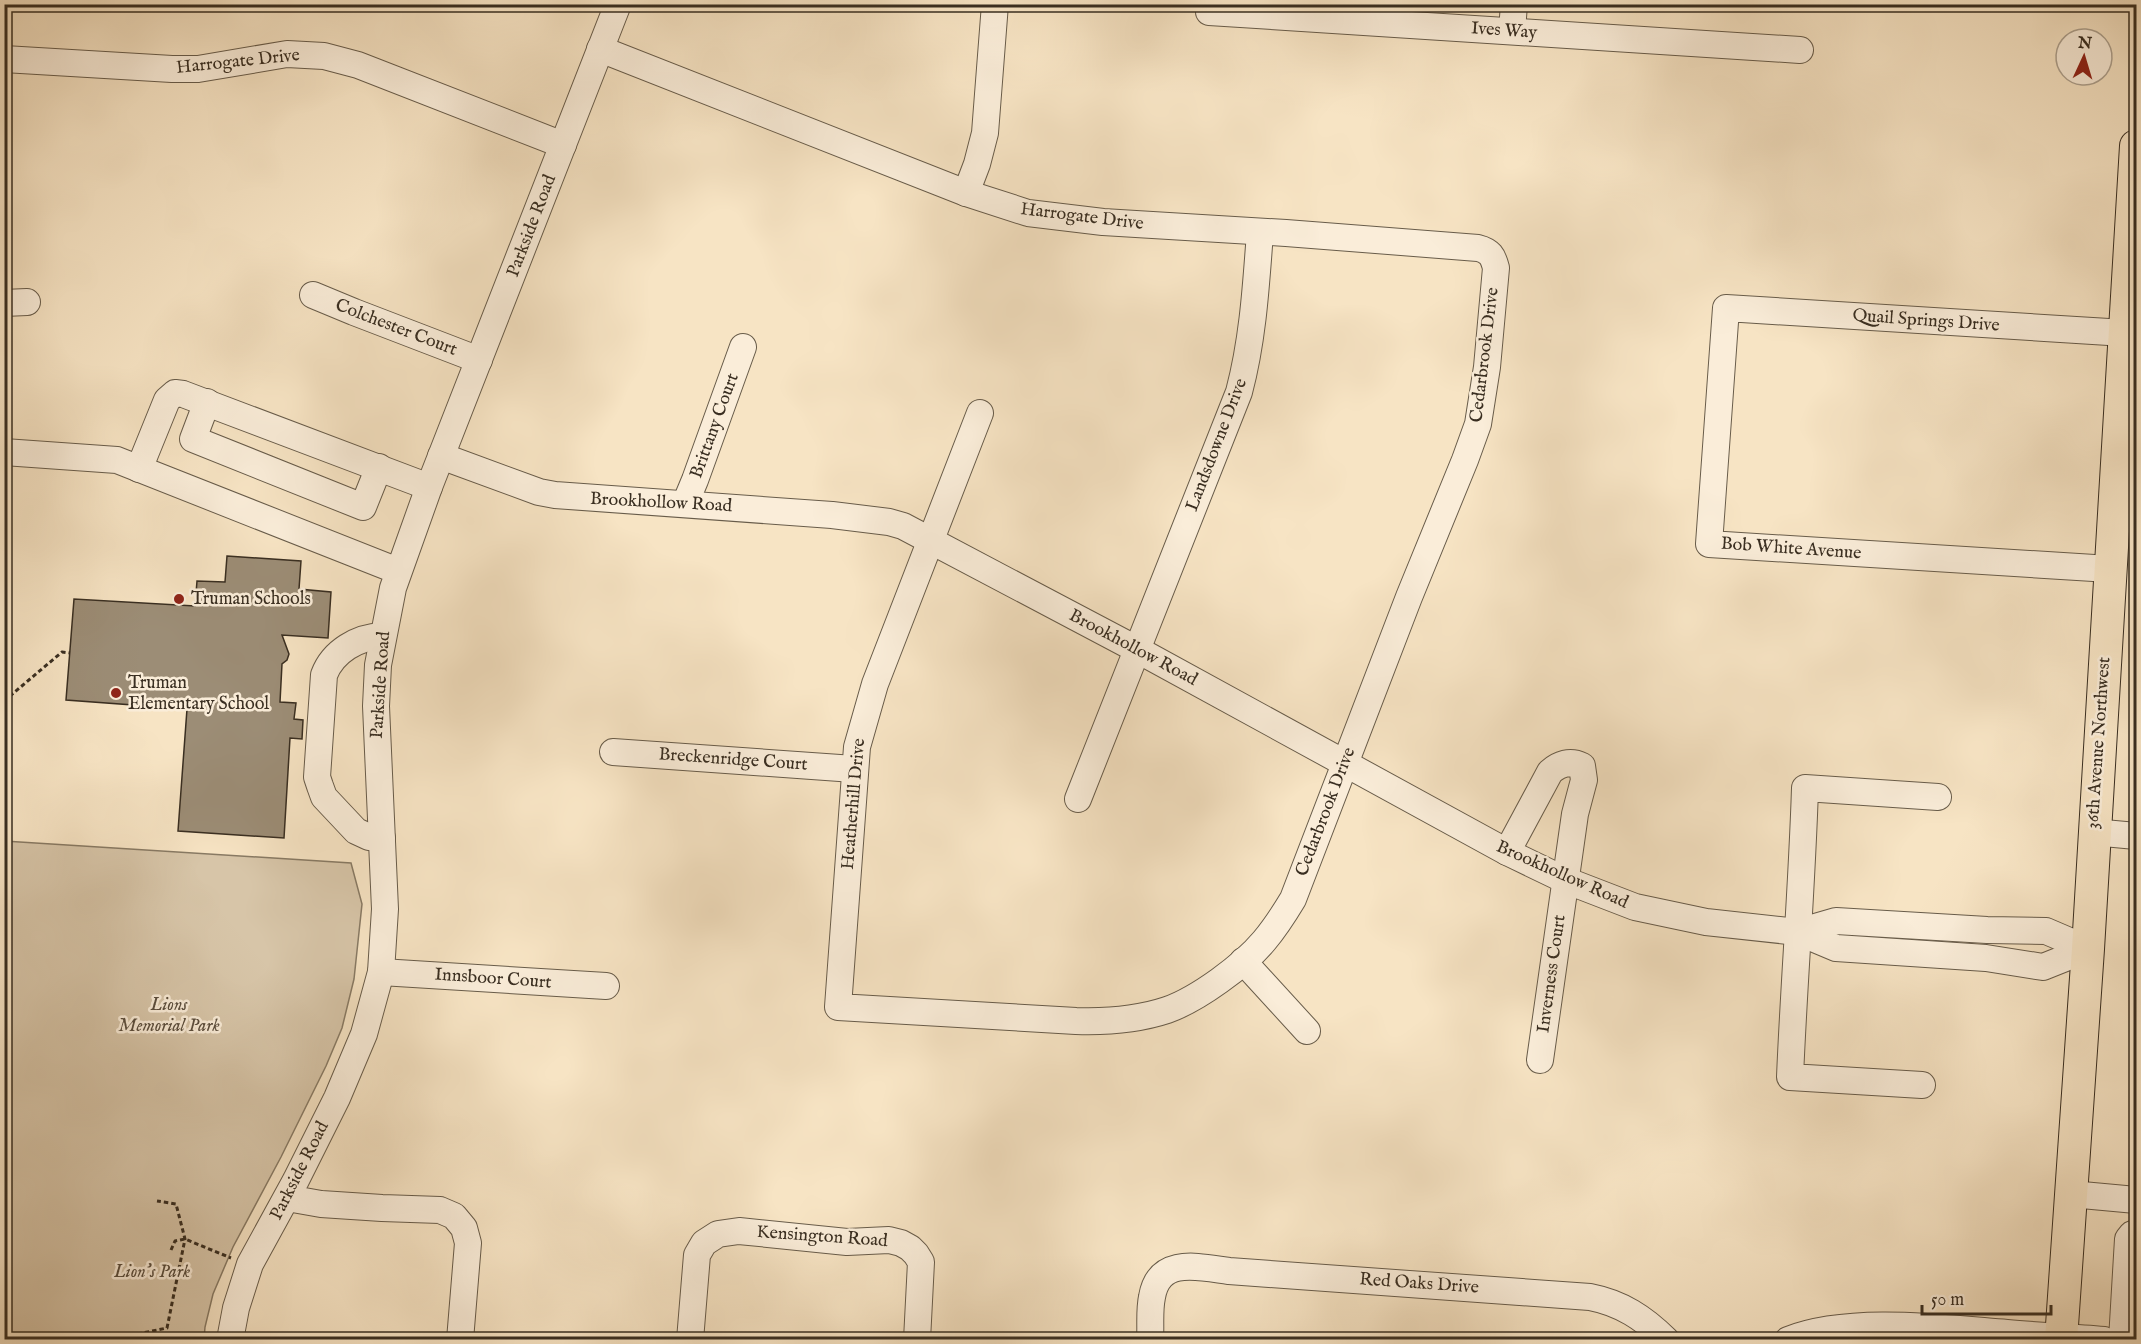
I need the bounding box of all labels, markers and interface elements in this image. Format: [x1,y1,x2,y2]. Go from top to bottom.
street label: Ives Way [1470,17,1538,45]
north arrow [2054,27,2114,87]
text: N [2076,34,2093,55]
street label: Harrogate Drive [175,44,301,80]
street label: Parkside Road [502,171,562,280]
street label: Harrogate Drive [1019,198,1145,236]
street label: Cedarbrook Drive [1465,286,1505,424]
street label: Colchester Court [332,294,460,362]
street label: Quail Springs Drive [1852,304,2000,338]
street label: Brittany Court [685,370,745,482]
street label: Landsdowne Drive [1181,375,1253,515]
street label: Brookhollow Road [589,488,733,518]
street label: Bob White Avenue [1720,533,1862,565]
place label: Truman Schools [191,588,311,611]
marker: Truman Schools [172,592,186,606]
street label: Brookhollow Road [1065,604,1202,692]
street label: Parkside Road [366,630,396,740]
street label: 36th Avenue Northwest [2082,656,2116,830]
place label: Truman Elementary School [128,672,269,716]
marker: Truman Elementary School [109,686,123,700]
street label: Heatherhill Drive [837,737,871,871]
street label: Breckenridge Court [658,743,808,777]
street label: Cedarbrook Drive [1291,744,1361,880]
street label: Brookhollow Road [1492,836,1632,915]
street label: Inverness Court [1532,914,1572,1034]
street label: Innsboor Court [434,963,552,995]
park label: Lions Memorial Park [118,994,220,1038]
street label: Parkside Road [265,1117,335,1224]
street label: Kensington Road [756,1221,889,1253]
park label: Lion's Park [113,1261,190,1284]
street label: Red Oaks Drive [1358,1268,1480,1300]
scale bar [1922,1278,2051,1316]
text: 50 m [1931,1289,1964,1312]

